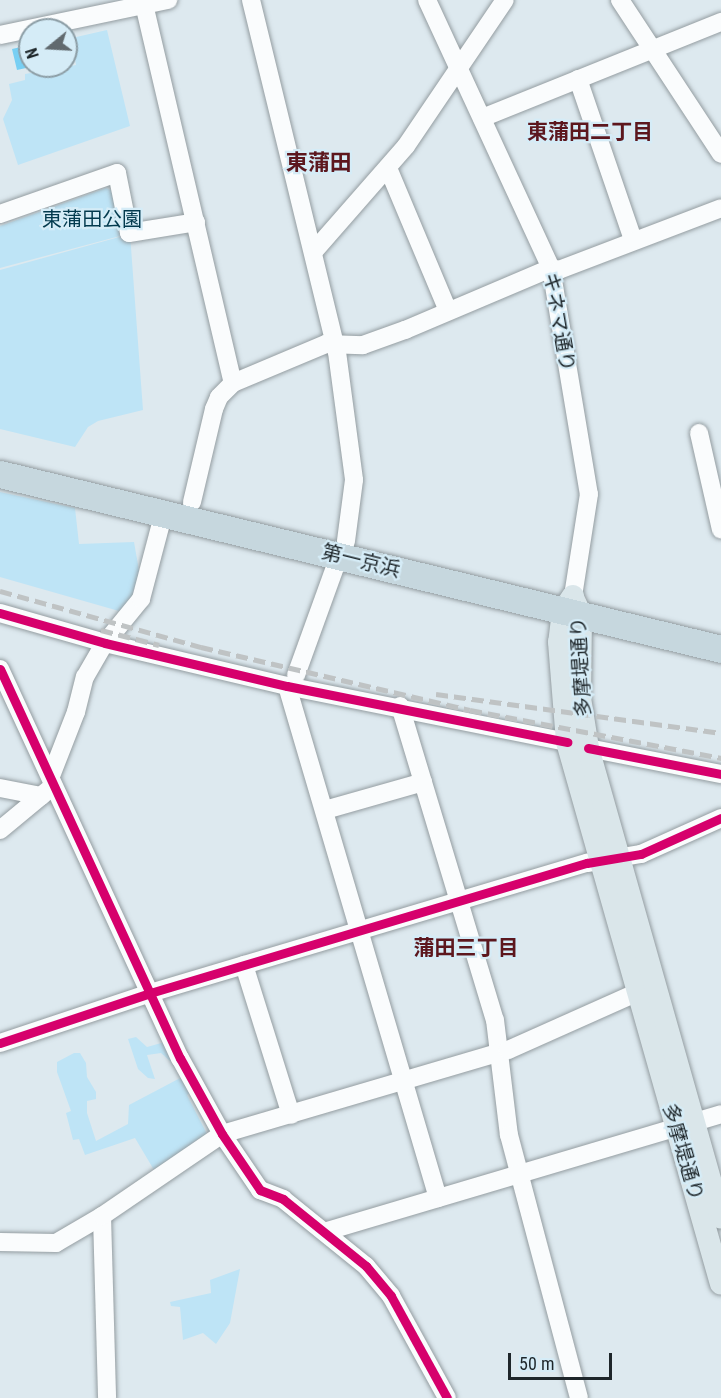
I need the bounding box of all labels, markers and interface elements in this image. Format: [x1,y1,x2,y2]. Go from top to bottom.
north arrow [18,18,78,78]
text: N [22,46,43,61]
district label: 東蒲田二丁目 [527,119,653,145]
district label: 東蒲田 [286,150,352,176]
park label: 東蒲田公園 [42,207,142,231]
street label: キネマ通り [538,271,580,373]
street label: 第一京浜 [319,540,403,582]
street label: 多摩堤通り [566,616,596,718]
district label: 蒲田三丁目 [414,935,518,961]
street label: 多摩堤通り [658,1101,708,1203]
scale bar [511,1341,614,1379]
text: 50 m [519,1353,554,1374]

